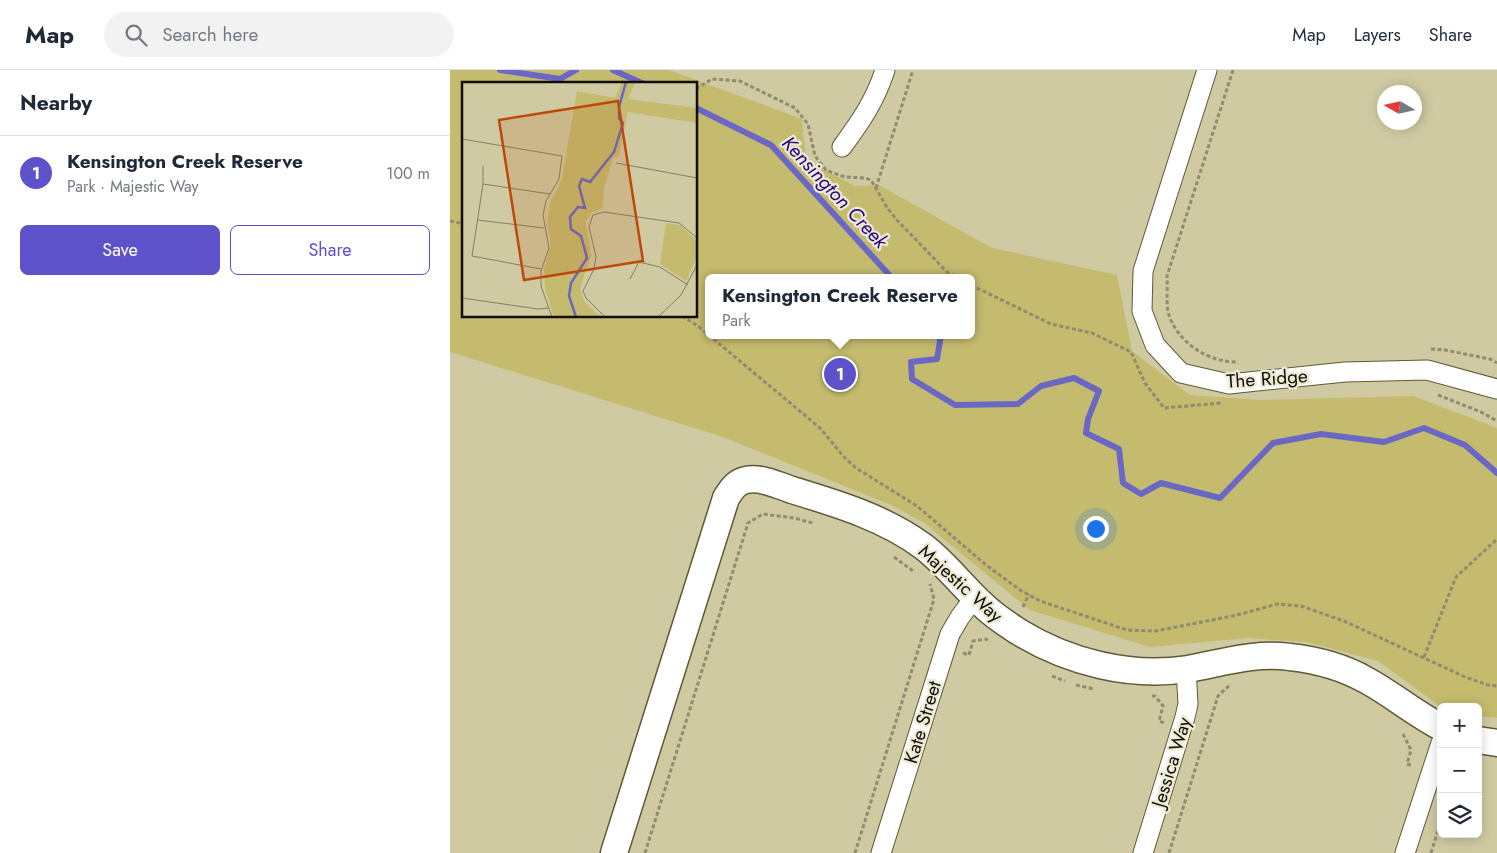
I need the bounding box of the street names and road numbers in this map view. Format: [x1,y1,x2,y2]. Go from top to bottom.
street label: The Ridge [1226,362,1309,395]
street label: Majestic Way [912,538,1009,629]
street label: Kate Street [897,677,948,767]
street label: Jessica Way [1144,713,1198,813]

